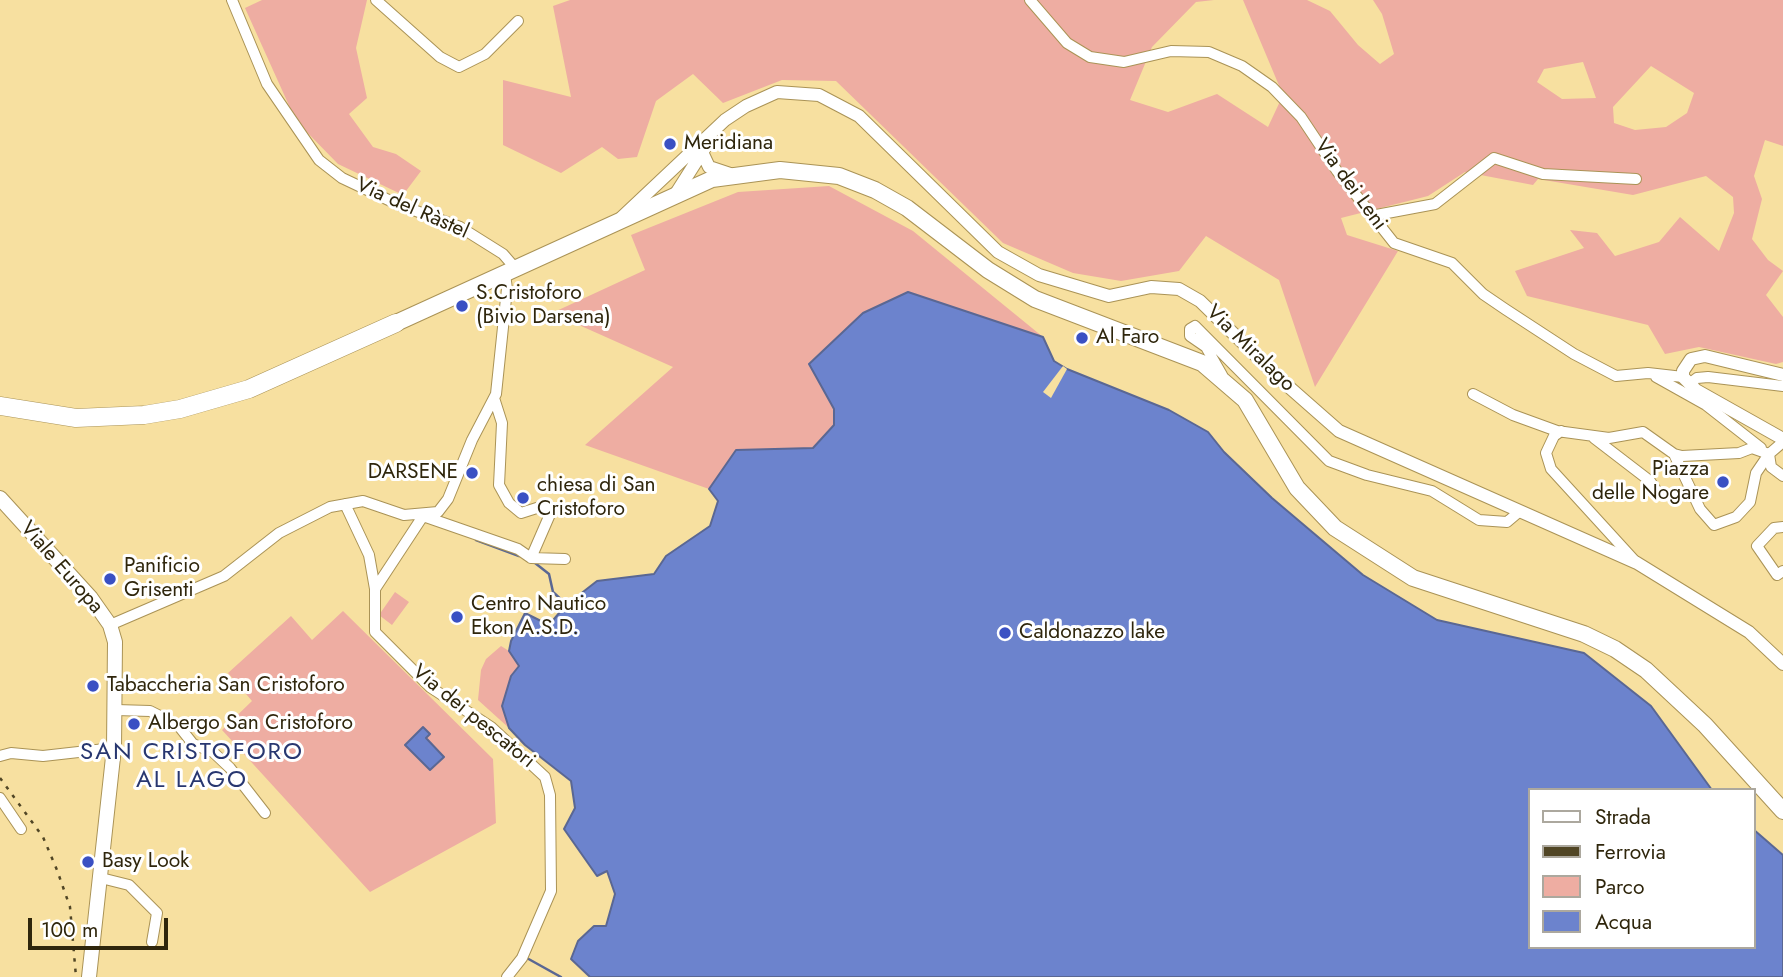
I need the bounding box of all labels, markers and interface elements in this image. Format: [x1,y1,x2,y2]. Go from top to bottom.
place label: Meridiana [684,131,773,157]
street label: Via dei Leni [1308,134,1392,236]
marker: Meridiana [662,136,678,152]
street label: Via del Ràstel [352,173,472,245]
place label: S.Cristoforo (Bivio Darsena) [476,281,611,331]
marker: S.Cristoforo (Bivio Darsena) [454,298,470,314]
street label: Via Miralago [1200,300,1300,398]
place label: Al Faro [1096,325,1159,351]
marker: Al Faro [1074,330,1090,346]
place label: Piazza delle Nogare [1592,457,1709,507]
place label: DARSENE [368,460,458,486]
marker: DARSENE [464,465,480,481]
place label: chiesa di San Cristoforo [537,473,656,523]
marker: Piazza delle Nogare [1715,474,1731,490]
marker: chiesa di San Cristoforo [515,490,531,506]
street label: Viale Europa [14,517,108,619]
place label: Panificio Grisenti [124,554,200,604]
marker: Panificio Grisenti [102,571,118,587]
place label: Centro Nautico Ekon A.S.D. [471,592,606,642]
marker: Centro Nautico Ekon A.S.D. [449,609,465,625]
place label: Caldonazzo lake [1019,620,1165,646]
marker: Caldonazzo lake [997,625,1013,641]
street label: Via dei pescatori [406,660,540,774]
place label: Tabaccheria San Cristoforo [107,673,345,699]
marker: Tabaccheria San Cristoforo [85,678,101,694]
place label: Albergo San Cristoforo [148,711,353,737]
marker: Albergo San Cristoforo [126,716,142,732]
district label: SAN CRISTOFORO AL LAGO [82,739,302,795]
legend [1528,788,1755,949]
text: Strada [1595,802,1651,832]
text: Ferrovia [1595,837,1666,867]
place label: Basy Look [102,849,189,875]
marker: Basy Look [80,854,96,870]
text: Parco [1595,872,1644,902]
scale bar [32,904,172,948]
text: Acqua [1595,907,1652,937]
text: 100 m [41,915,98,945]

